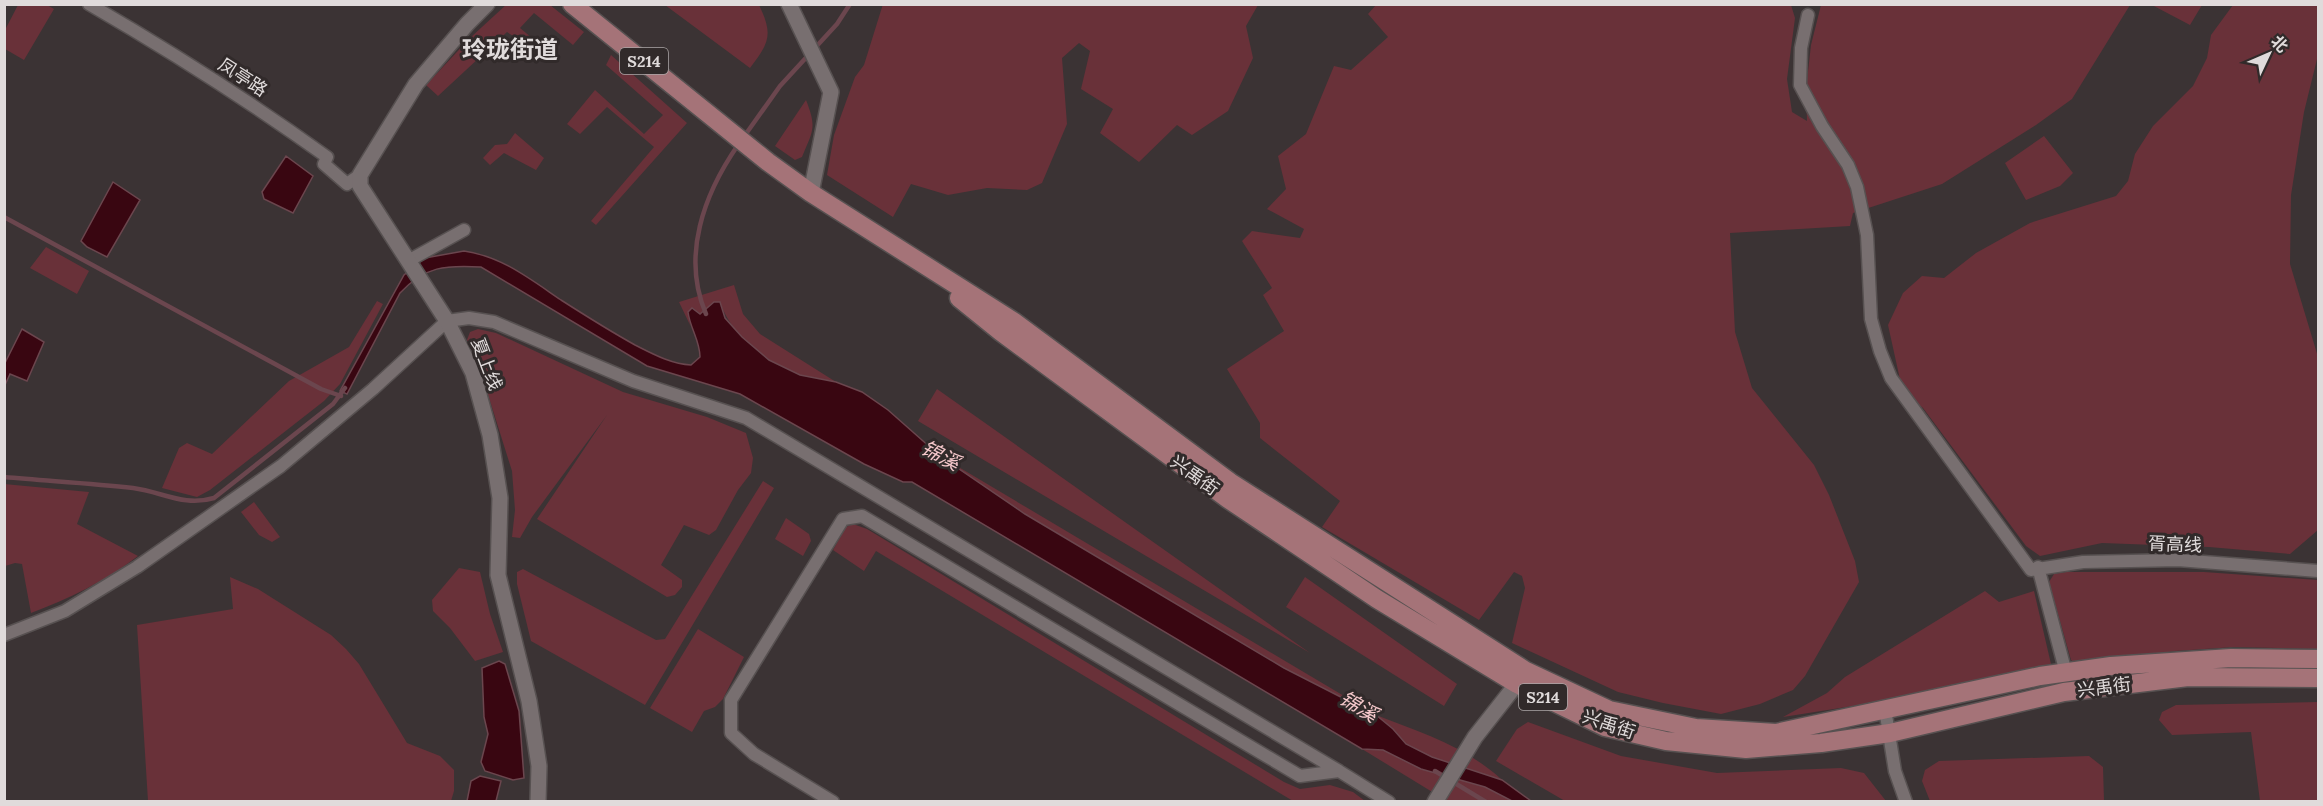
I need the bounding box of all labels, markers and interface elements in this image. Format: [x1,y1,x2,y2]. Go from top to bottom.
north arrow [2239,24,2299,84]
text: 北 [2267,31,2293,56]
district label: 玲珑街道 [462,34,558,65]
road number: S214 [620,48,668,74]
street label: 凤亭路 [214,53,272,101]
street label: 夏上线 [467,335,507,393]
water label: 锦溪 [918,435,966,476]
street label: 兴禹街 [1166,450,1224,500]
street label: 胥高线 [2148,532,2202,556]
street label: 兴禹街 [2076,672,2132,702]
road number: S214 [1519,684,1567,710]
water label: 锦溪 [1335,685,1384,728]
street label: 兴禹街 [1580,704,1638,744]

